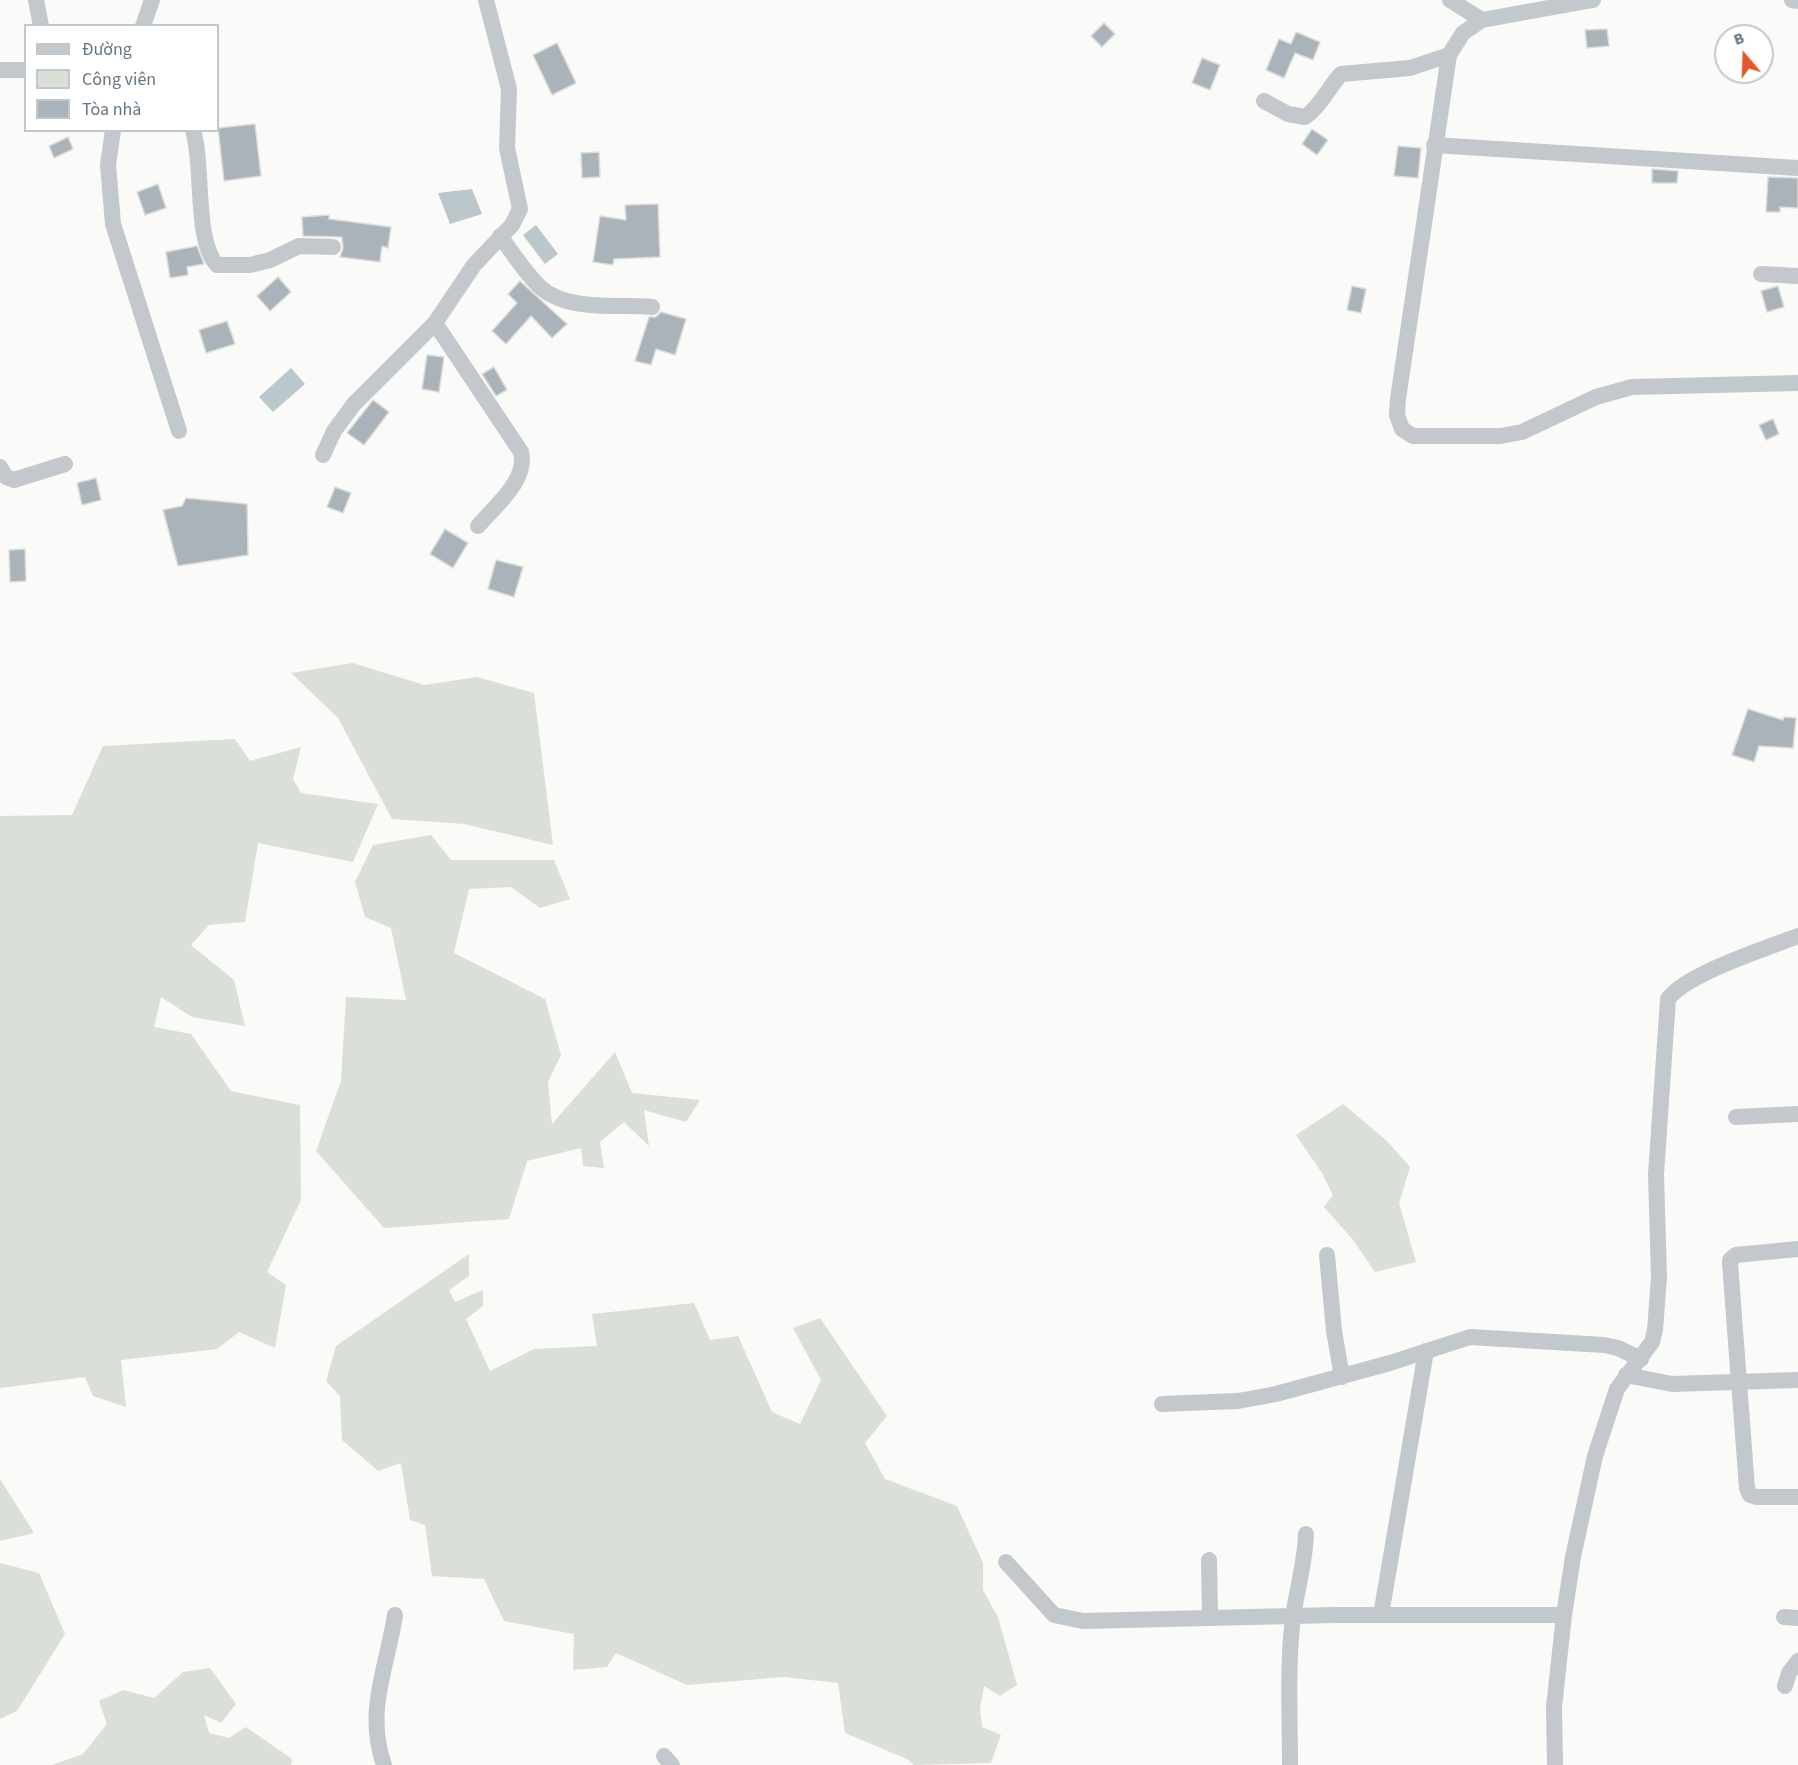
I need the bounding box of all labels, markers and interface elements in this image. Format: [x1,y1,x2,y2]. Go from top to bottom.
legend [24,24,219,132]
north arrow [1714,24,1774,84]
text: B [1731,27,1747,51]
text: Đường [82,37,132,62]
text: Công viên [82,67,156,92]
text: Tòa nhà [82,97,141,122]

